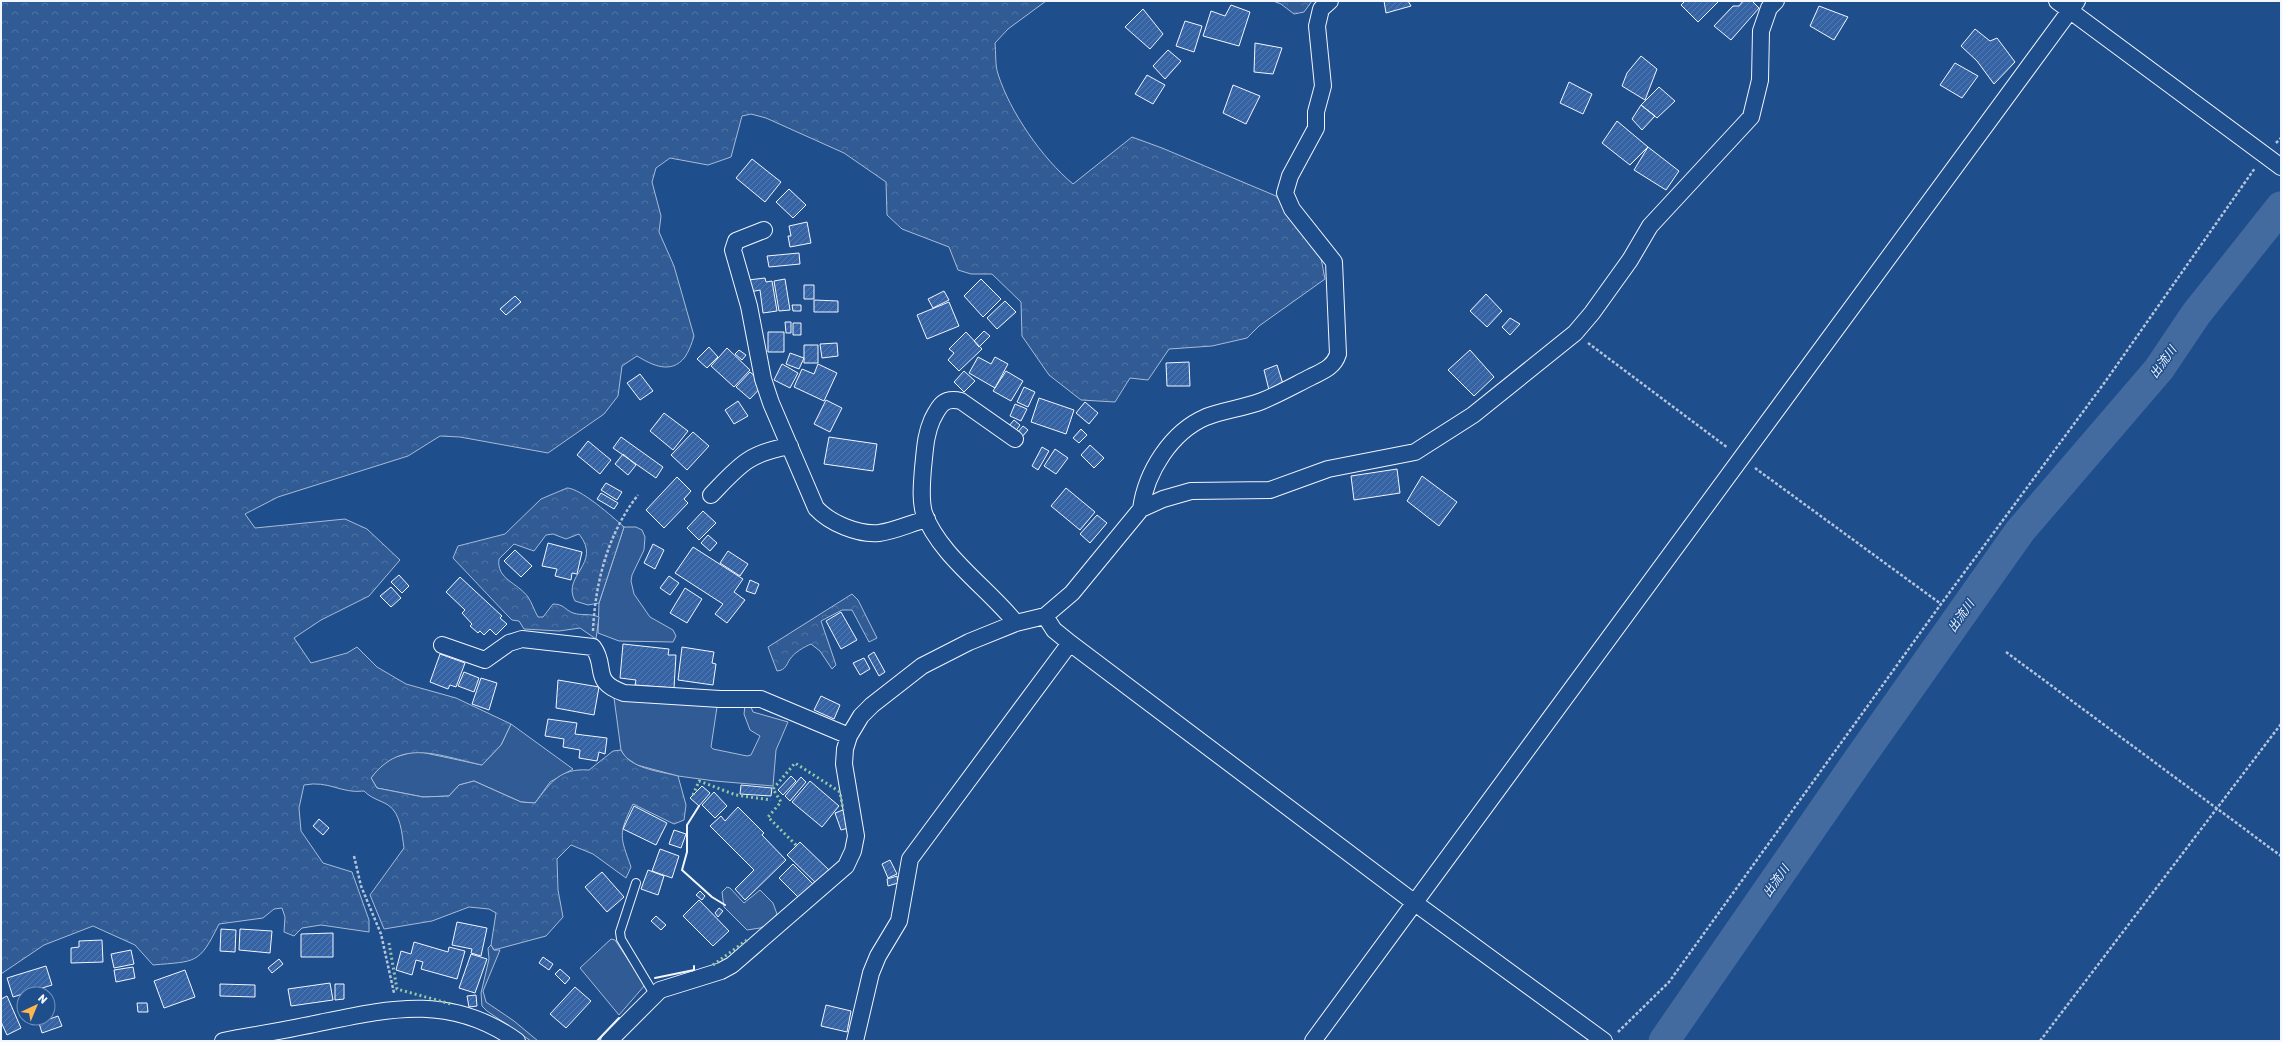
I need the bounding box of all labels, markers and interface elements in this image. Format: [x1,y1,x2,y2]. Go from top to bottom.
water label: 出流川 [2147,342,2180,381]
water label: 出流川 [1945,596,1978,635]
water label: 出流川 [1760,861,1793,900]
north arrow [16,986,56,1026]
text: N [35,992,50,1007]

